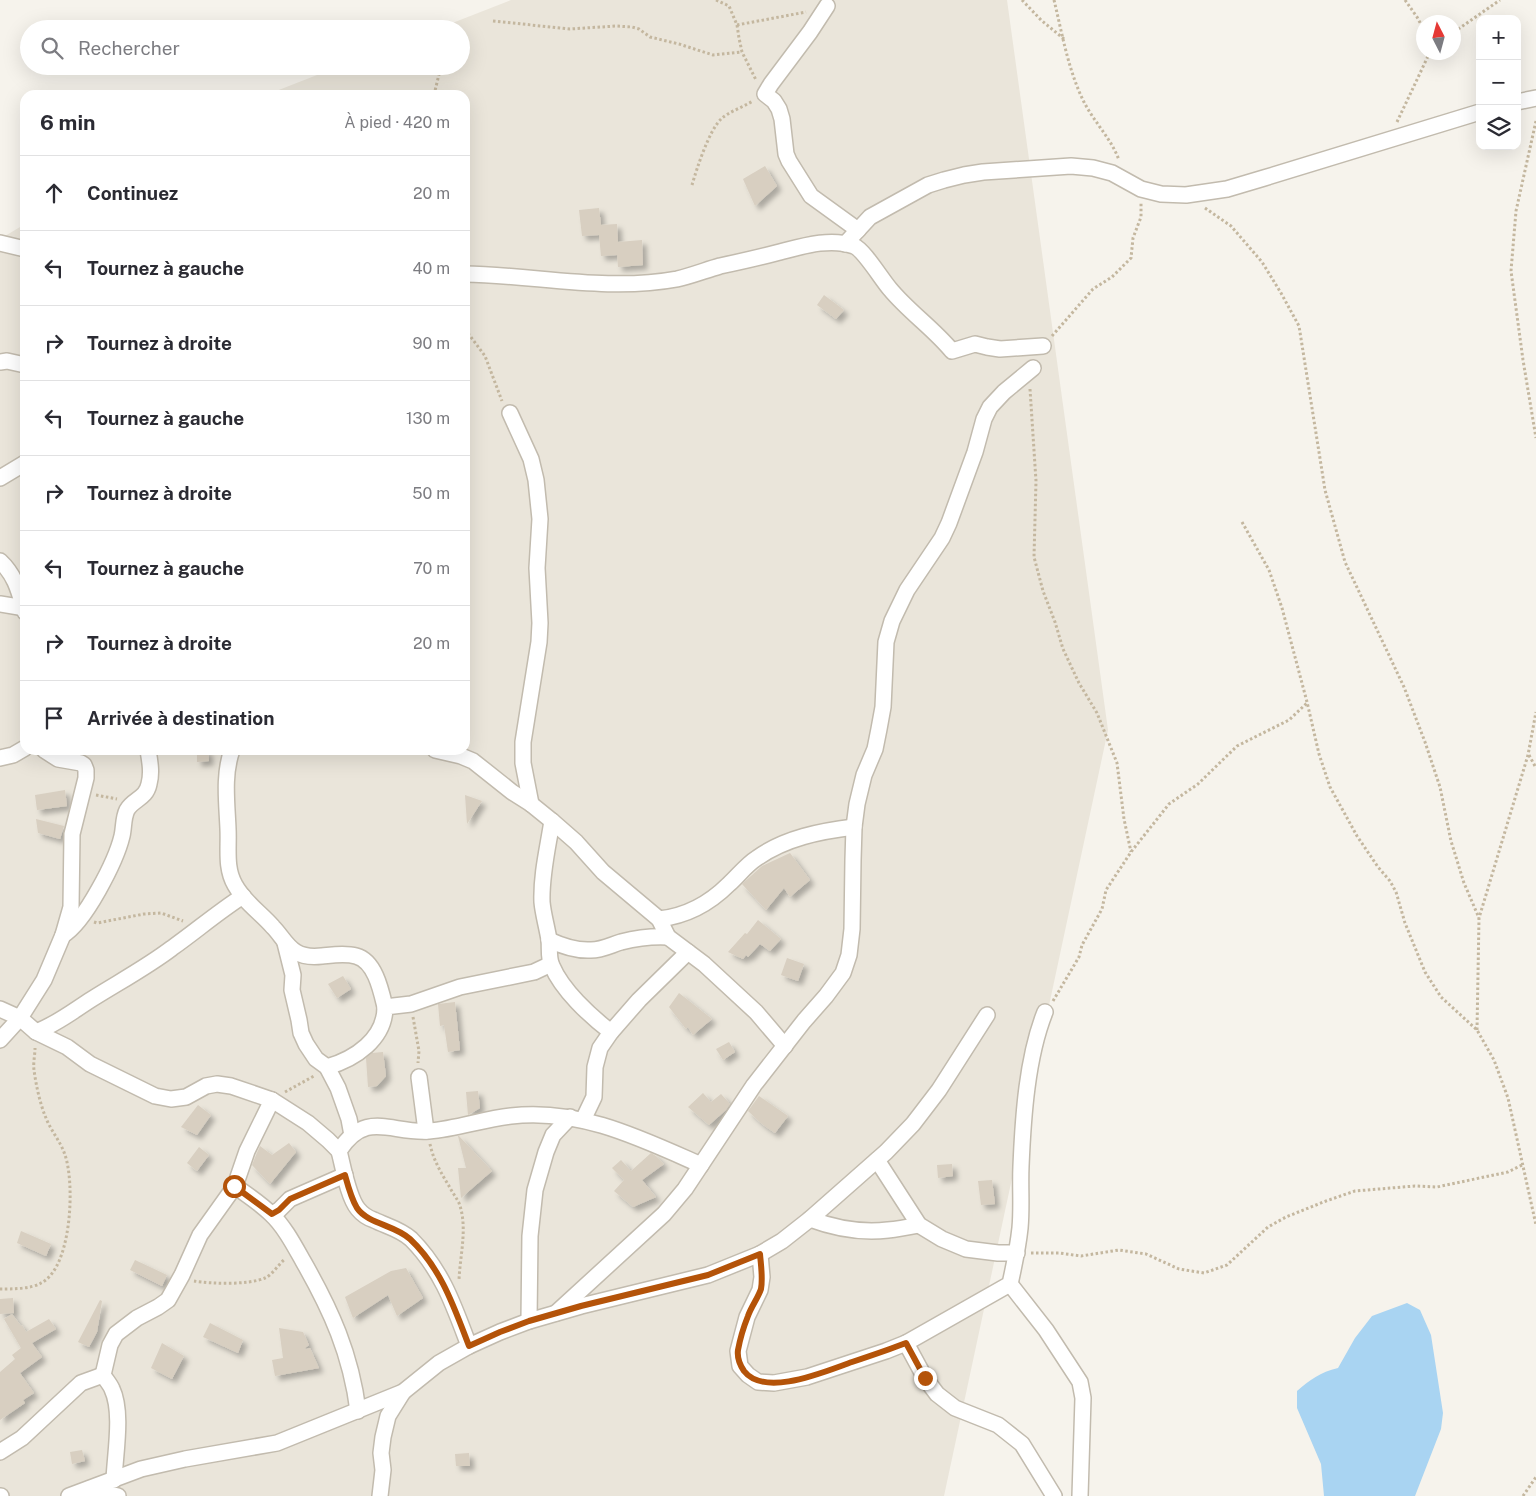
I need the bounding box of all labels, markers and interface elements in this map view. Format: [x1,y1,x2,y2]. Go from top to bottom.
north arrow [1416,15,1461,60]
map controls [1476,15,1521,150]
button: + [1476,15,1521,60]
search box [20,20,470,75]
icon: search [38,34,66,62]
text: Rechercher [78,37,180,59]
button: − [1476,60,1521,105]
button: layers [1476,105,1521,150]
text: 6 min [40,110,96,135]
text: À pied · 420 m [344,113,450,132]
icon: ahead [40,179,68,207]
text: Continuez [87,182,178,204]
text: 20 m [413,184,450,203]
icon: left [40,254,68,282]
text: Tournez à gauche [87,257,244,279]
text: 40 m [412,259,450,278]
icon: right [40,329,68,357]
text: Tournez à droite [87,332,232,354]
text: 90 m [413,334,450,353]
icon: left [40,404,68,432]
text: Tournez à gauche [87,407,244,429]
text: 130 m [406,409,450,428]
icon: right [40,479,68,507]
text: Tournez à droite [87,482,232,504]
text: 50 m [412,484,450,503]
icon: left [40,554,68,582]
text: Tournez à gauche [87,557,244,579]
text: 70 m [413,559,450,578]
icon: right [40,629,68,657]
text: Tournez à droite [87,632,232,654]
text: 20 m [413,634,450,653]
icon: arrive [40,704,68,732]
text: Arrivée à destination [87,707,275,729]
route start [223,1175,246,1198]
route end [914,1367,937,1390]

